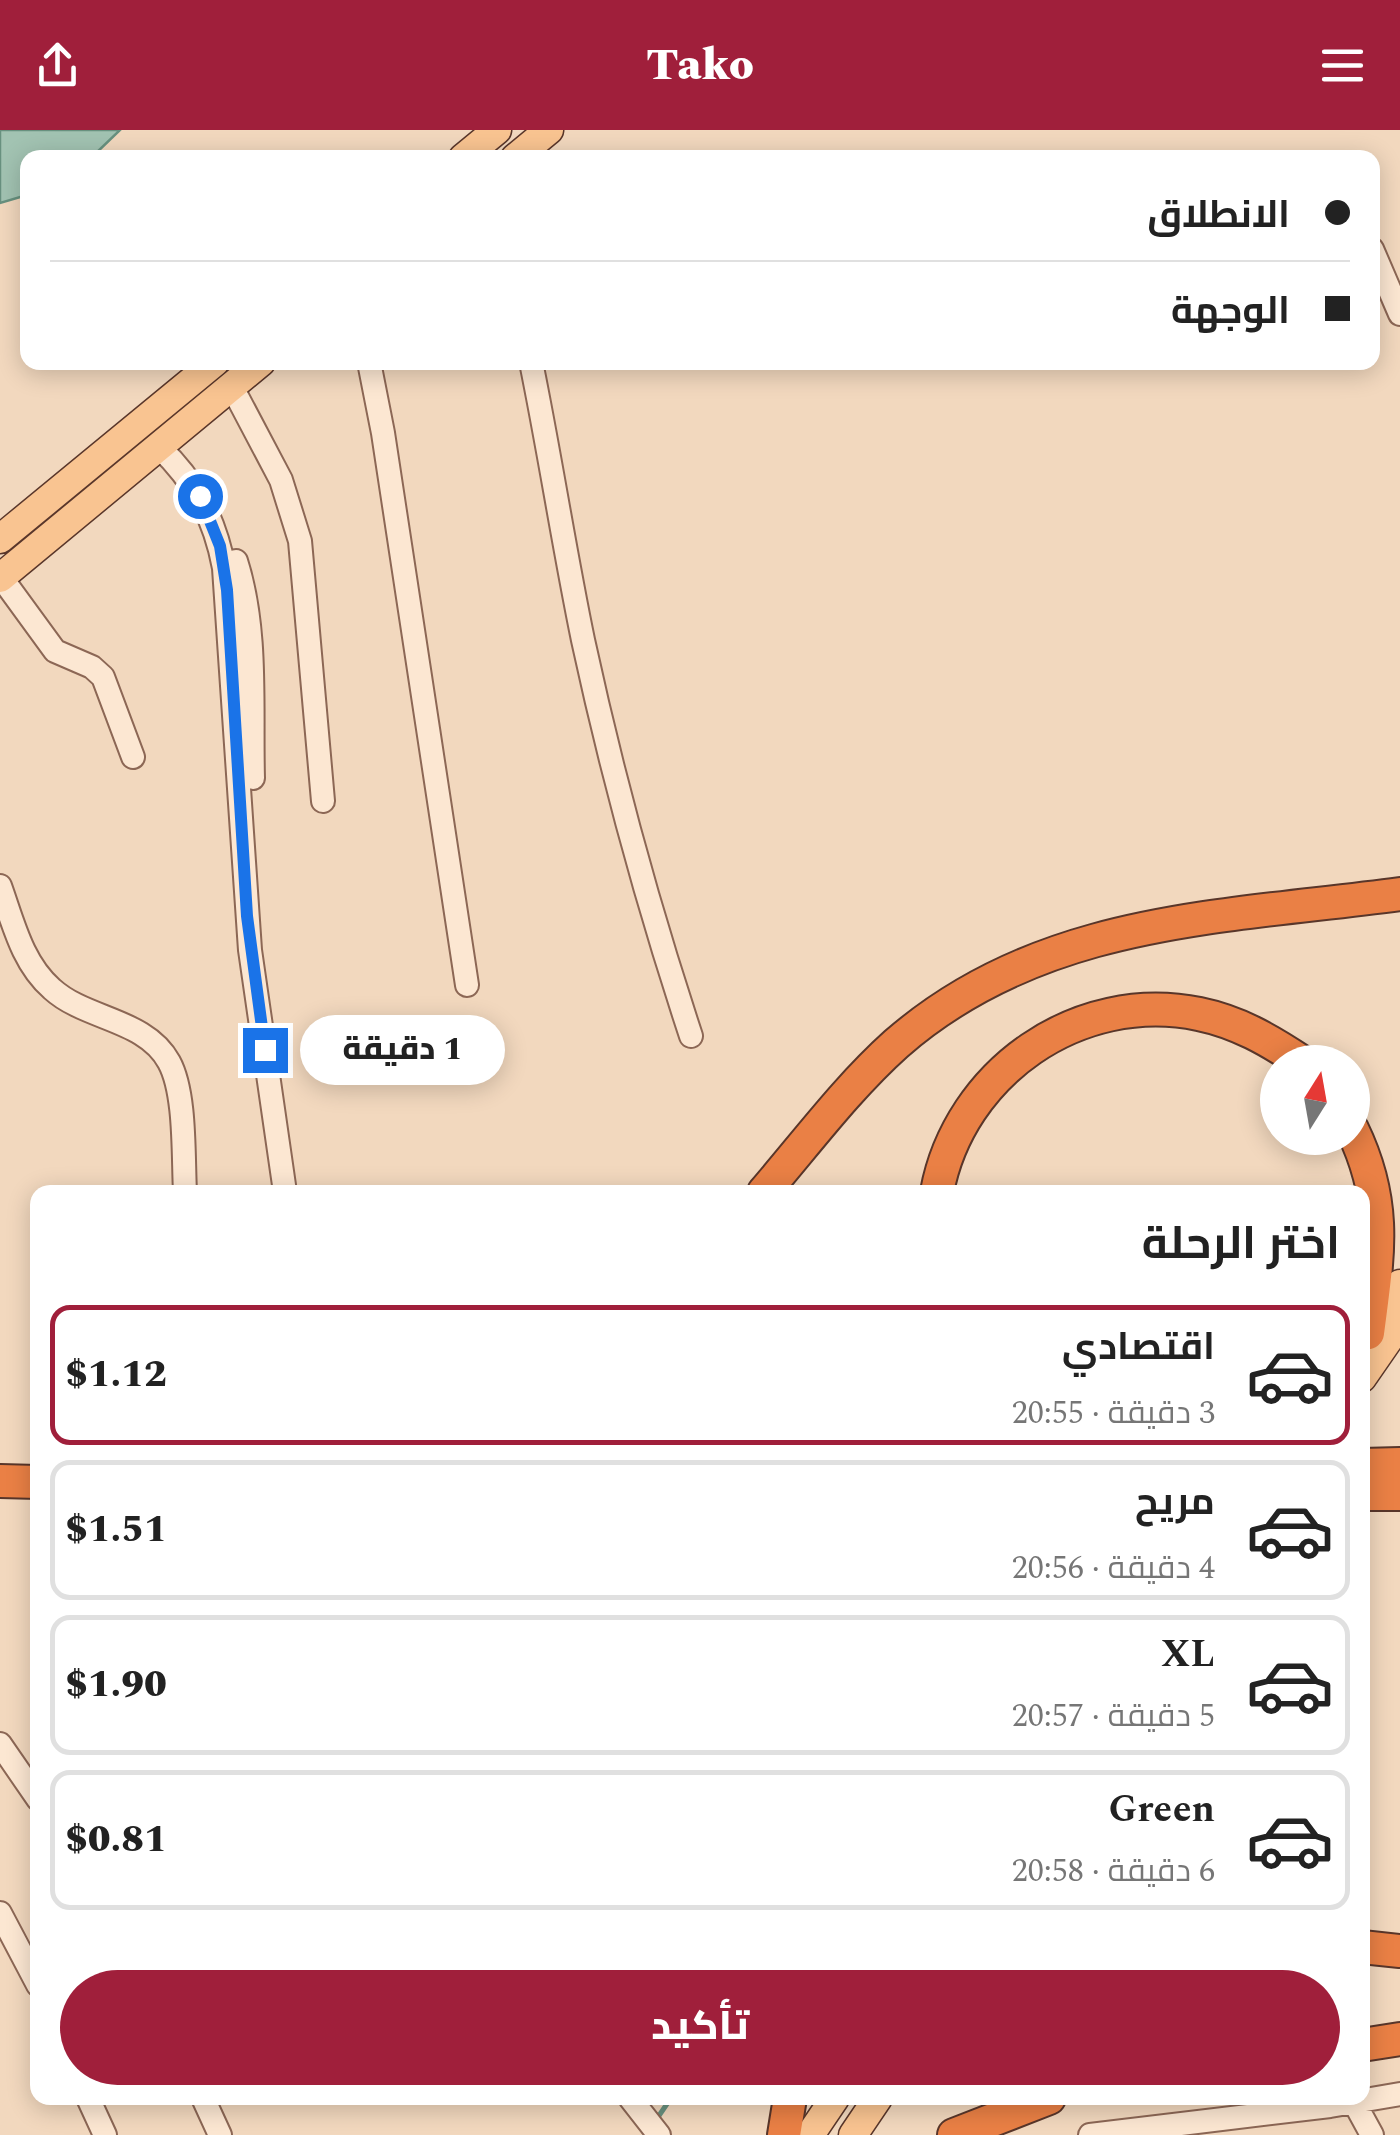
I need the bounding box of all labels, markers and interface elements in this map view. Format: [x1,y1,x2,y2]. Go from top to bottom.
text: Tako [646,31,754,100]
icon: share [30,38,85,93]
icon: menu [1315,38,1370,93]
text: الانطلاق [1147,187,1290,245]
text: الوجهة [1171,283,1290,341]
route start [178,474,223,519]
callout: 1 دقيقة [300,1015,505,1085]
text: 1 دقيقة [342,1025,463,1074]
route end [243,1028,288,1073]
north arrow [1260,1045,1370,1155]
map controls [1260,1045,1370,1155]
text: اختر الرحلة [1142,1210,1340,1279]
text: اقتصادي [1062,1319,1215,1377]
icon: car [1245,1330,1335,1420]
text: $1.12 [65,1346,167,1404]
text: 3 دقيقة · 20:55 [1012,1389,1215,1438]
text: مريح [1135,1474,1215,1532]
icon: car [1245,1485,1335,1575]
text: $1.51 [65,1501,167,1559]
text: 4 دقيقة · 20:56 [1012,1544,1215,1593]
text: XL [1161,1626,1215,1684]
icon: car [1245,1640,1335,1730]
text: $1.90 [65,1656,167,1714]
text: 5 دقيقة · 20:57 [1012,1692,1215,1741]
text: Green [1108,1781,1215,1839]
icon: car [1245,1795,1335,1885]
text: $0.81 [65,1811,167,1869]
text: 6 دقيقة · 20:58 [1012,1847,1215,1896]
button: تأكيد [60,1970,1340,2085]

